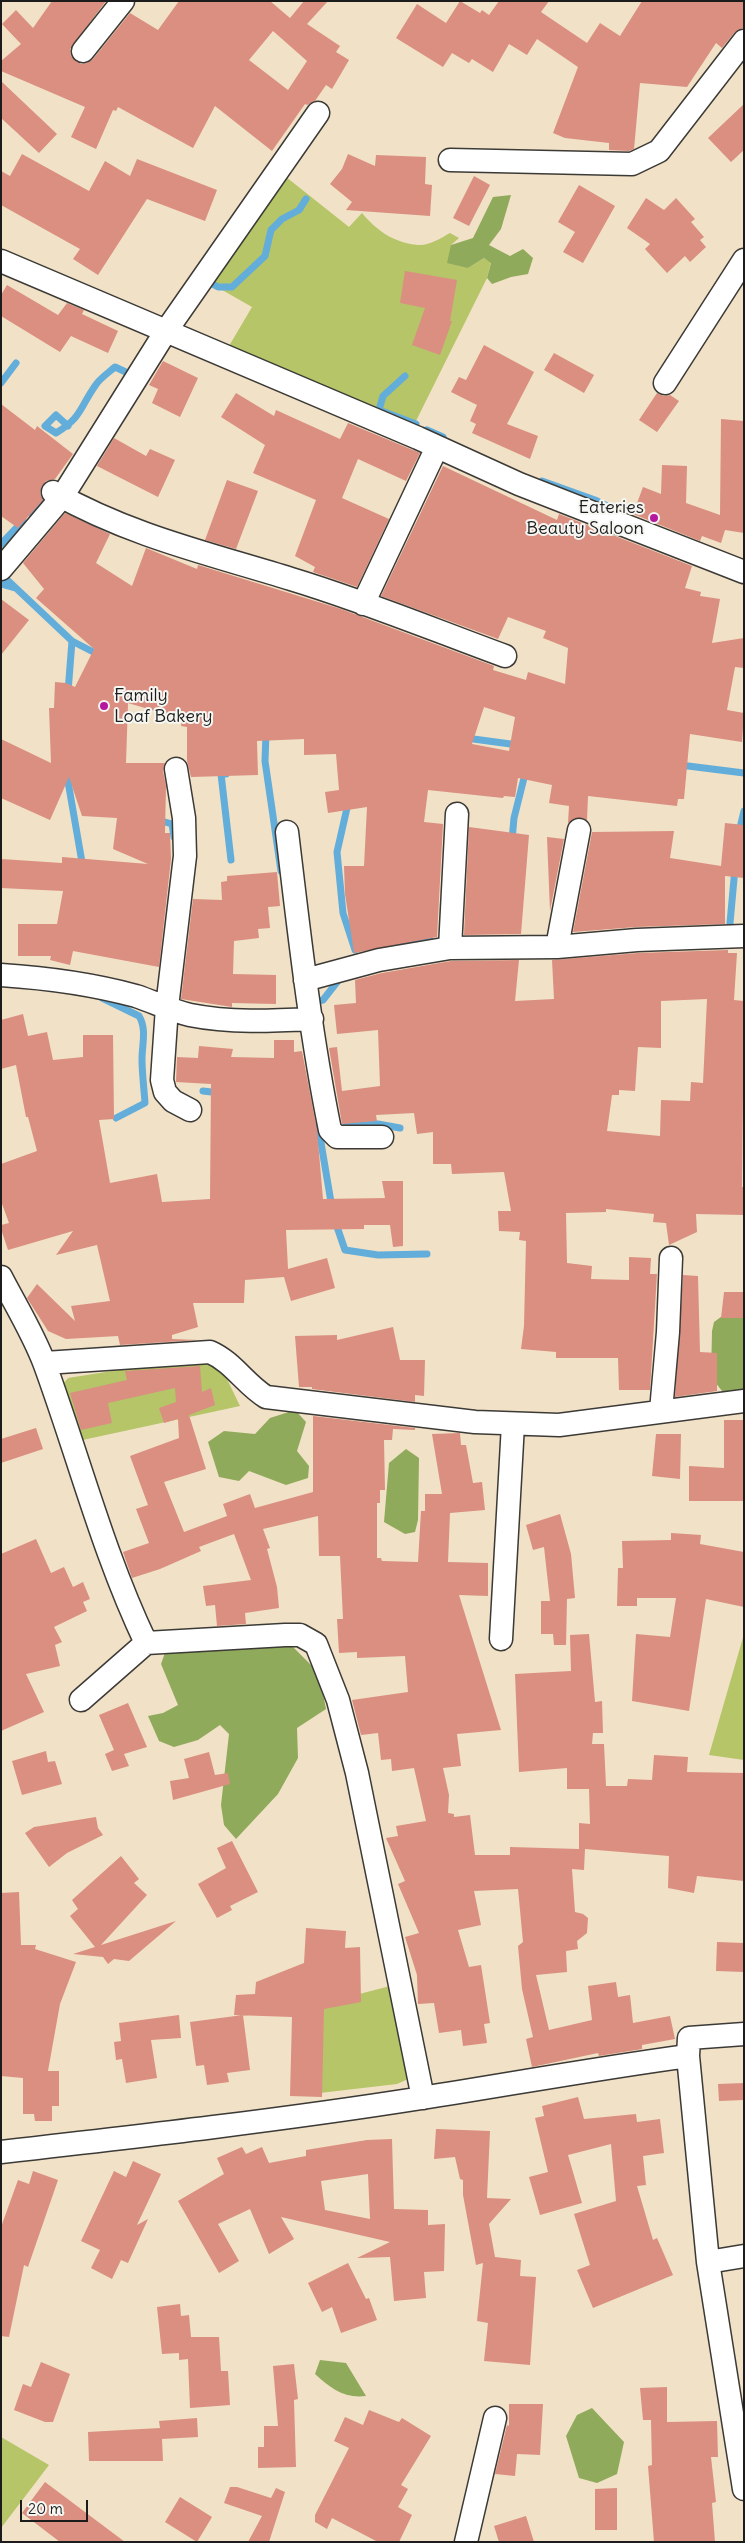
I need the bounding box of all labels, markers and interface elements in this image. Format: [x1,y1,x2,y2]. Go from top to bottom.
place label: Eateries Beauty Saloon [526,497,644,540]
marker: Eateries Beauty Saloon [648,512,660,524]
place label: Family Loaf Bakery [114,685,213,728]
marker: Family Loaf Bakery [98,700,110,712]
scale bar [22,2490,90,2522]
text: 20 m [28,2499,63,2518]

